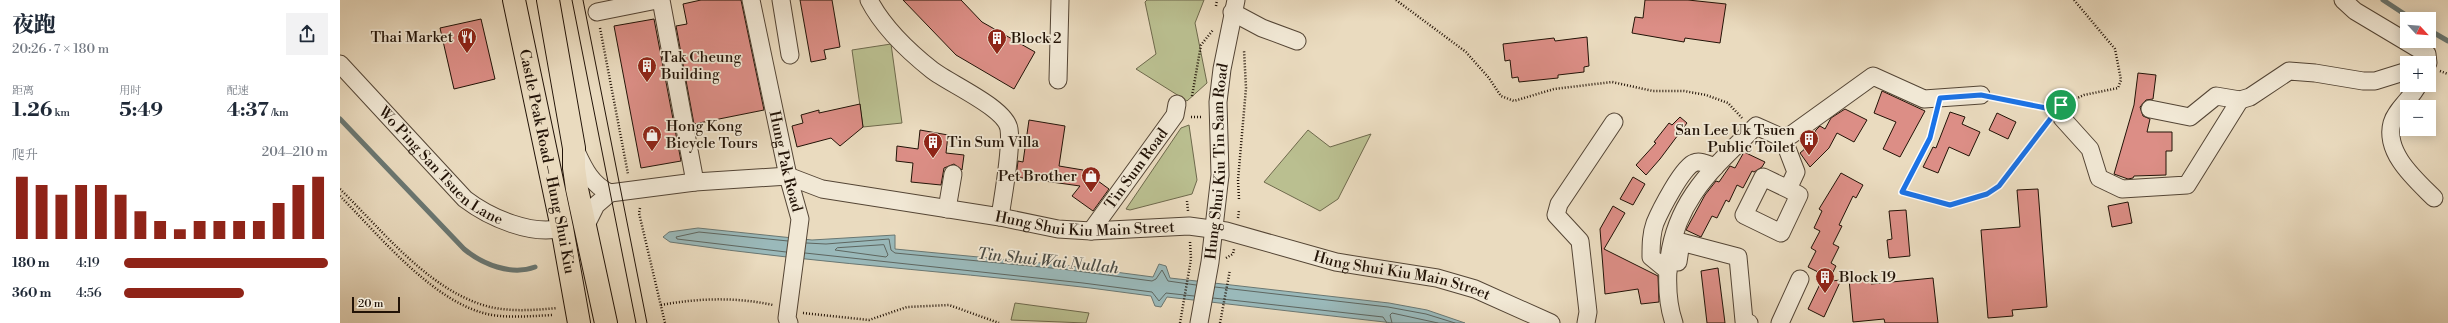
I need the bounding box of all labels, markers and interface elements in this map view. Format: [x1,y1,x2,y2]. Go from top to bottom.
text: 夜跑 [12,12,56,39]
north arrow [2400,12,2436,48]
map controls [2400,12,2436,136]
button: share [286,13,328,55]
restaurant icon: Thai Market [456,26,478,54]
building icon: Block 2 [986,27,1008,55]
place label: Thai Market [370,28,454,47]
place label: Block 2 [1010,29,1061,48]
text: 20:26 · 7 × 180 m [12,41,109,57]
street label: Castle Peak Road – Hung Shui Kiu [515,48,579,276]
place label: Tak Cheung Building [660,48,741,84]
building icon: Tak Cheung Building [636,55,658,83]
button: + [2400,56,2436,92]
street label: Hung Shui Kiu Tin Sam Road [1201,61,1233,261]
text: 距离 [12,84,34,98]
text: 用时 [119,84,141,98]
text: 配速 [227,84,249,98]
pin [2044,88,2078,122]
icon: arrive [2050,94,2072,116]
text: 1.26 [12,98,52,123]
text: 5:49 [119,98,163,123]
text: 4:37 [227,98,269,123]
button: − [2400,100,2436,136]
street label: Wo Ping San Tsuen Lane [373,102,506,229]
text: km [52,106,70,120]
text: /km [269,106,289,120]
street label: Hung Pak Road [765,109,807,215]
place label: Hong Kong Bicycle Tours [665,117,758,153]
place label: San Lee Uk Tsuen Public Toilet [1675,121,1796,157]
shop icon: Hong Kong Bicycle Tours [641,124,663,152]
street label: Tin Sum Road [1101,124,1173,213]
building icon: San Lee Uk Tsuen Public Toilet [1798,128,1820,156]
building icon: Tin Sum Villa [922,131,944,159]
place label: Tin Sum Villa [947,133,1040,152]
text: 204–210 m [262,144,328,160]
text: 爬升 [12,147,38,163]
shop icon: Pet Brother [1080,165,1102,193]
place label: Pet Brother [998,167,1078,186]
street label: Hung Shui Kiu Main Street [993,207,1176,241]
water label: Tin Shui Wai Nullah [976,244,1120,278]
street label: Hung Shui Kiu Main Street [1311,247,1494,305]
text: 180 m [12,255,50,271]
text: 4:19 [76,255,100,271]
building icon: Block 19 [1814,266,1836,294]
place label: Block 19 [1838,268,1896,287]
text: 360 m [12,285,51,301]
text: 4:56 [76,285,102,301]
scale bar [352,295,400,314]
text: 20 m [358,297,383,311]

